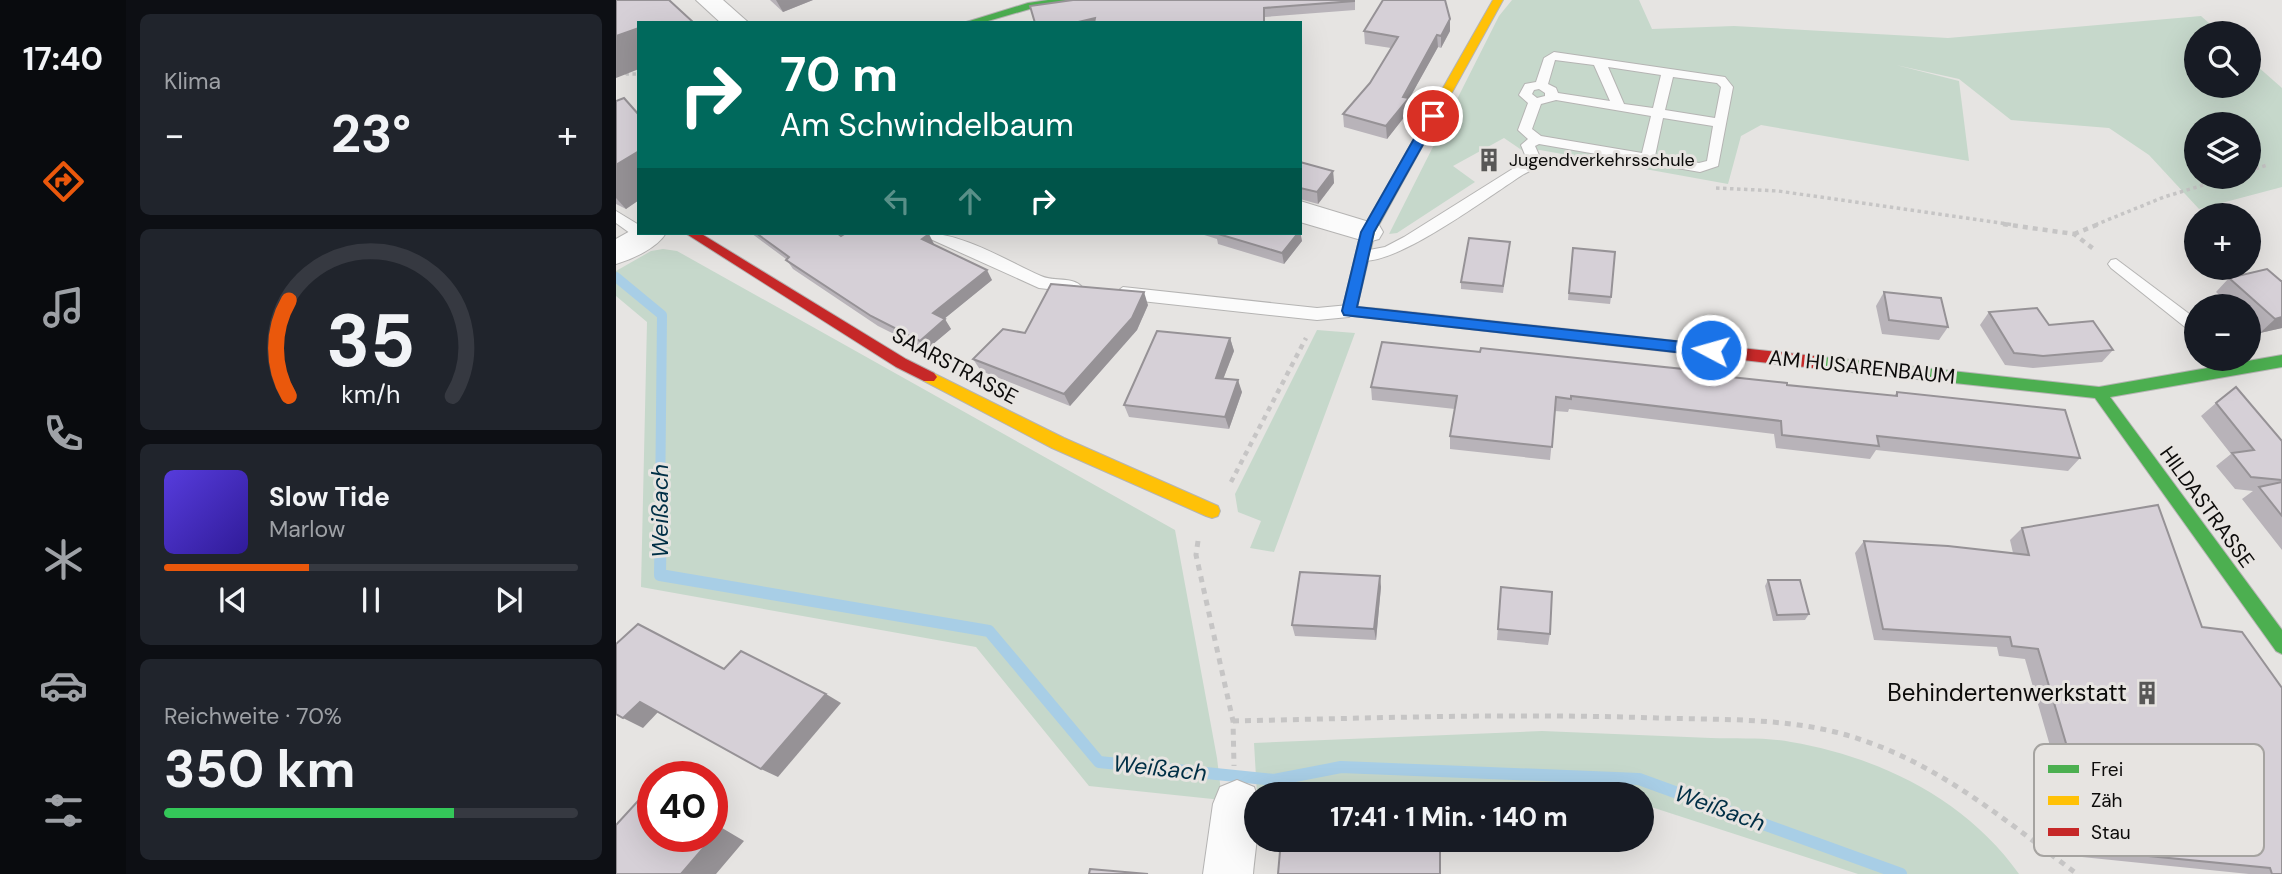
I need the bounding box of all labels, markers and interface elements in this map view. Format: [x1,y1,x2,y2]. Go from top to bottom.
map controls [2184,21,2261,371]
button: search [2184,21,2261,98]
text: 17:40 [23,38,103,80]
text: 70 m [780,42,898,106]
icon: right [665,49,756,140]
text: Klima [164,66,221,96]
pin [1403,86,1463,146]
icon: arrive [1414,97,1452,135]
text: 23° [331,100,411,168]
text: Am Schwindelbaum [780,104,1074,146]
text: − [164,110,185,160]
text: + [557,110,578,160]
button: layers [2184,112,2261,189]
building icon: Jugendverkehrsschule [1475,146,1503,174]
place label: Jugendverkehrsschule [1509,148,1695,172]
icon: directions [39,157,88,206]
icon: left [878,182,916,220]
icon: ahead [951,182,989,220]
icon: right [1024,182,1062,220]
button: + [2184,203,2261,280]
icon: music [39,283,88,332]
text: 35 [326,294,416,389]
button: − [2184,294,2261,371]
position arrow [1674,313,1748,387]
street label: SAARSTRASSE [887,321,1023,411]
street label: AM HUSARENBAUM [1767,343,1957,391]
text: km/h [341,377,401,410]
icon: phone [39,409,88,458]
street label: HILDASTRASSE [2153,441,2261,573]
water label: Weißach [645,464,675,558]
text: Slow Tide [269,480,390,514]
text: Marlow [269,514,345,544]
icon: climate [39,535,88,584]
icon: previous [214,581,252,619]
icon: pause [352,581,390,619]
icon: next [490,581,528,619]
icon: car [39,661,88,710]
place label: Behindertenwerkstatt [1887,677,2127,708]
building icon: Behindertenwerkstatt [2133,679,2161,707]
text: Reichweite · 70% [164,701,342,731]
text: 350 km [164,735,356,803]
legend [2034,744,2264,856]
water label: Weißach [1112,748,1208,788]
text: Frei [2091,757,2123,782]
speed limit sign: 40 [637,761,728,852]
water label: Weißach [1671,778,1769,838]
icon: filters [39,786,88,835]
text: Zäh [2091,788,2123,813]
text: 17:41 · 1 Min. · 140 m [1330,800,1568,834]
text: Stau [2091,820,2131,845]

